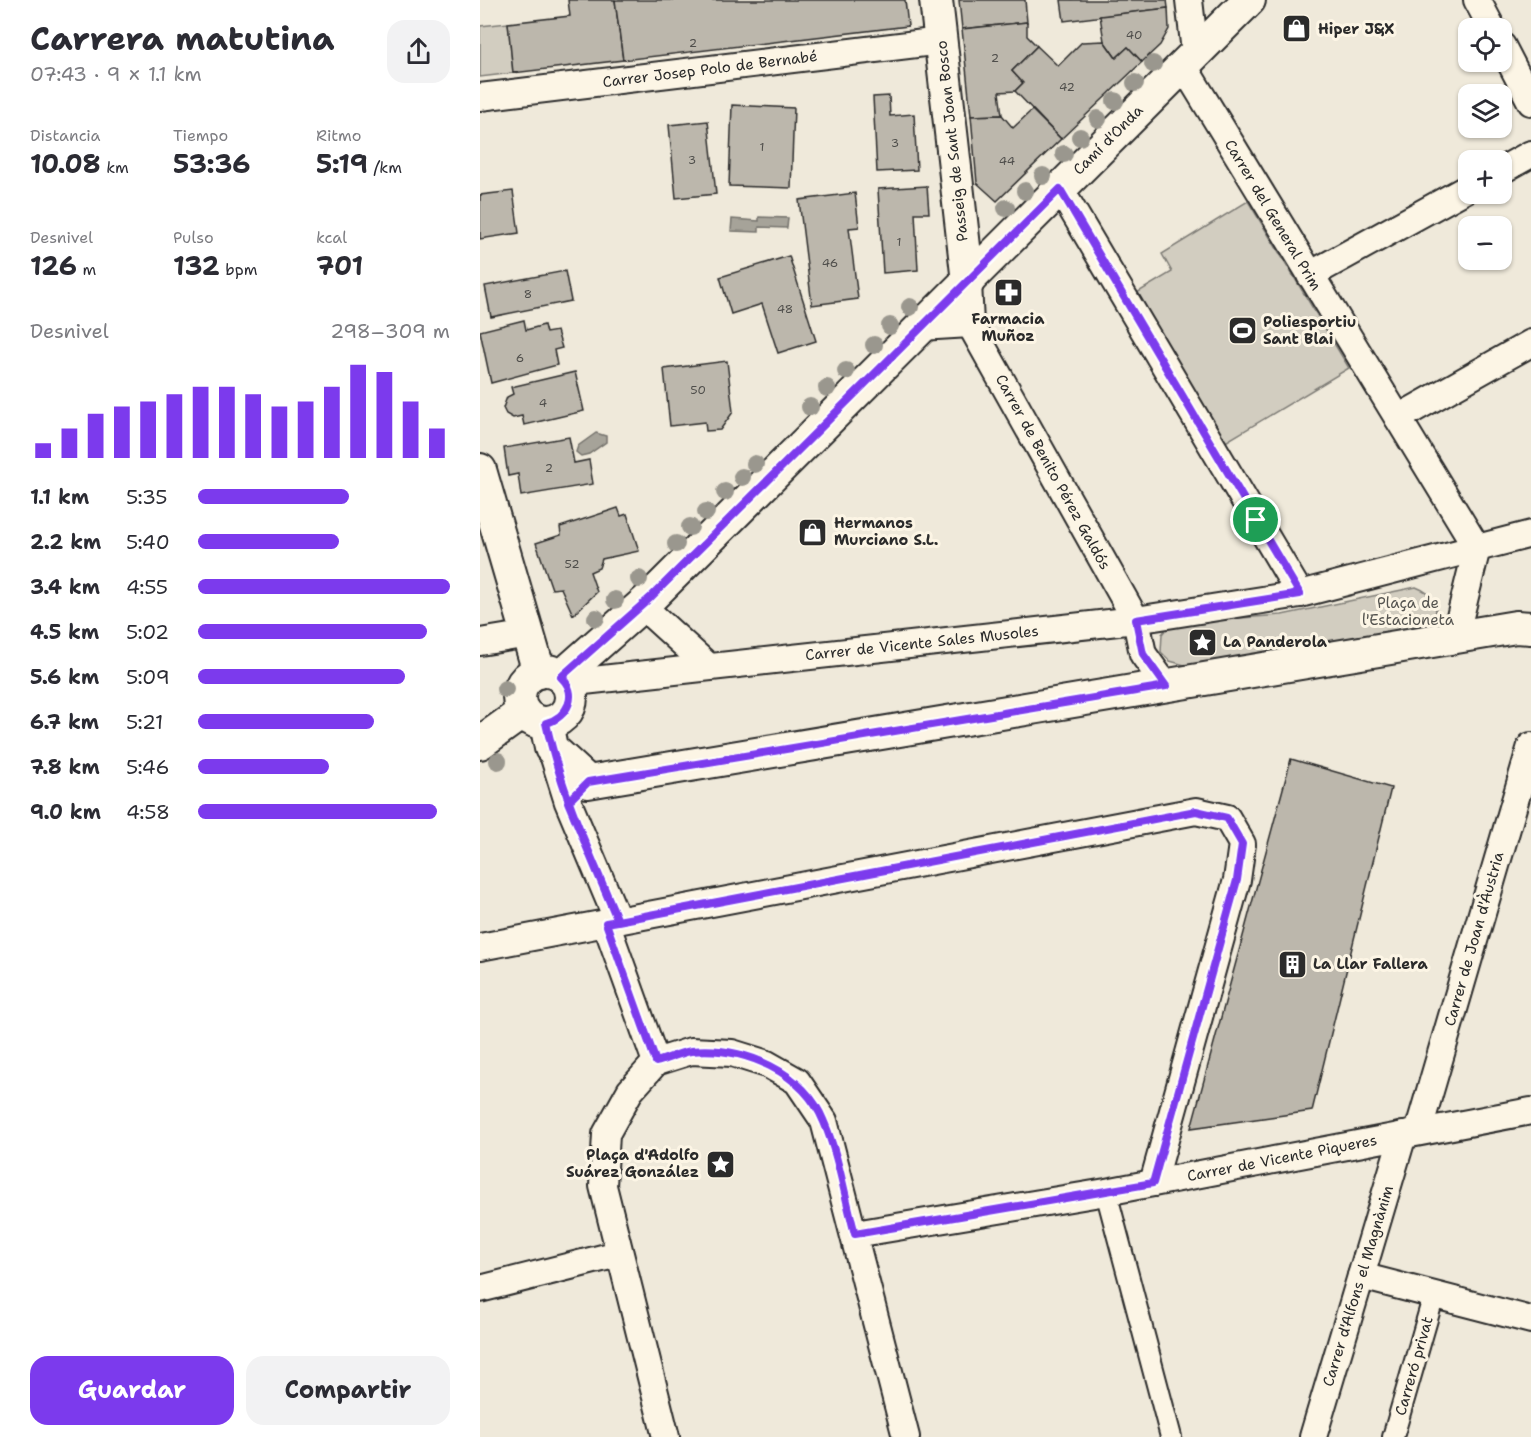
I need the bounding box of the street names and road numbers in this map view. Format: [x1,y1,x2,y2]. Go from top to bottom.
street label: Passeig de Sant Joan Bosco [931,40,973,242]
street label: Carrer Josep Polo de Bernabé [601,46,819,92]
street label: Camí d'Onda [1069,100,1148,179]
street label: Carrer del General Prim [1220,136,1326,294]
street label: Carrer de Benito Pérez Galdós [991,371,1115,573]
street label: Carrer de Vicente Sales Musoles [804,621,1040,665]
street label: Carrer de Joan d'Àustria [1439,849,1509,1028]
street label: Carrer de Vicente Piqueres [1185,1130,1379,1186]
street label: Carrer d'Alfons el Magnànim [1318,1183,1398,1389]
street label: Carreró privat [1390,1314,1438,1418]

